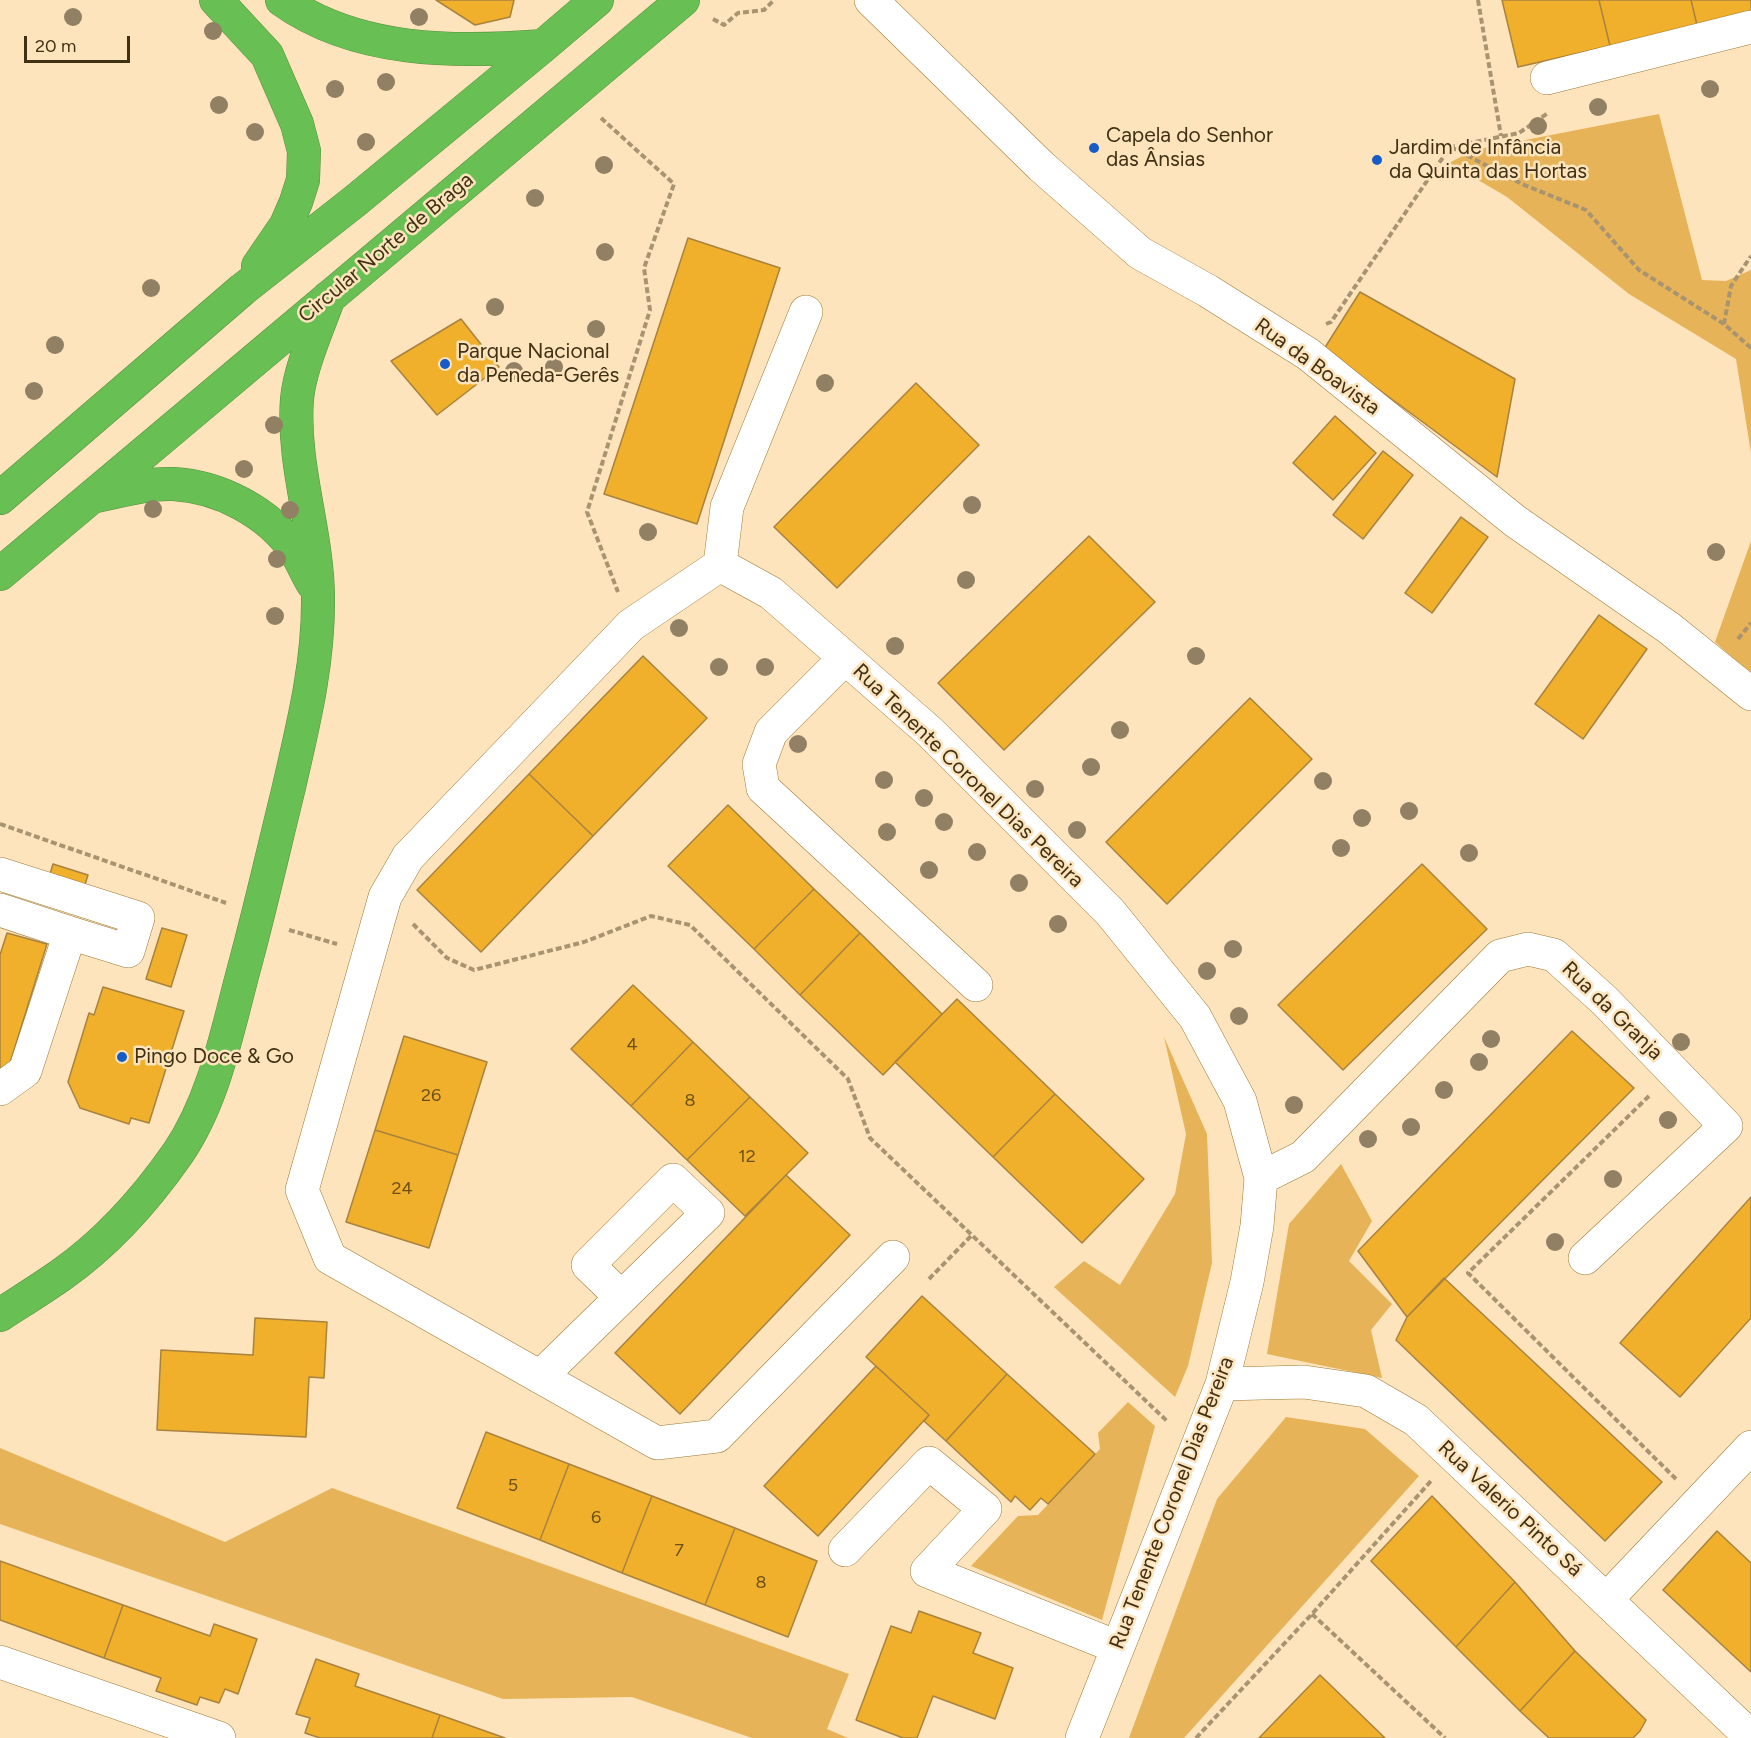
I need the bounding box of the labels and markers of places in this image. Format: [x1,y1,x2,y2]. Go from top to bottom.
place label: Capela do Senhor das Ânsias [1106,123,1273,173]
place label: Jardim de Infância da Quinta das Hortas [1389,135,1587,185]
marker: Capela do Senhor das Ânsias [1087,141,1101,155]
marker: Jardim de Infância da Quinta das Hortas [1370,153,1384,167]
place label: Parque Nacional da Peneda-Gerês [457,339,619,389]
marker: Parque Nacional da Peneda-Gerês [438,357,452,371]
place label: Pingo Doce & Go [134,1044,294,1070]
marker: Pingo Doce & Go [115,1050,129,1064]

